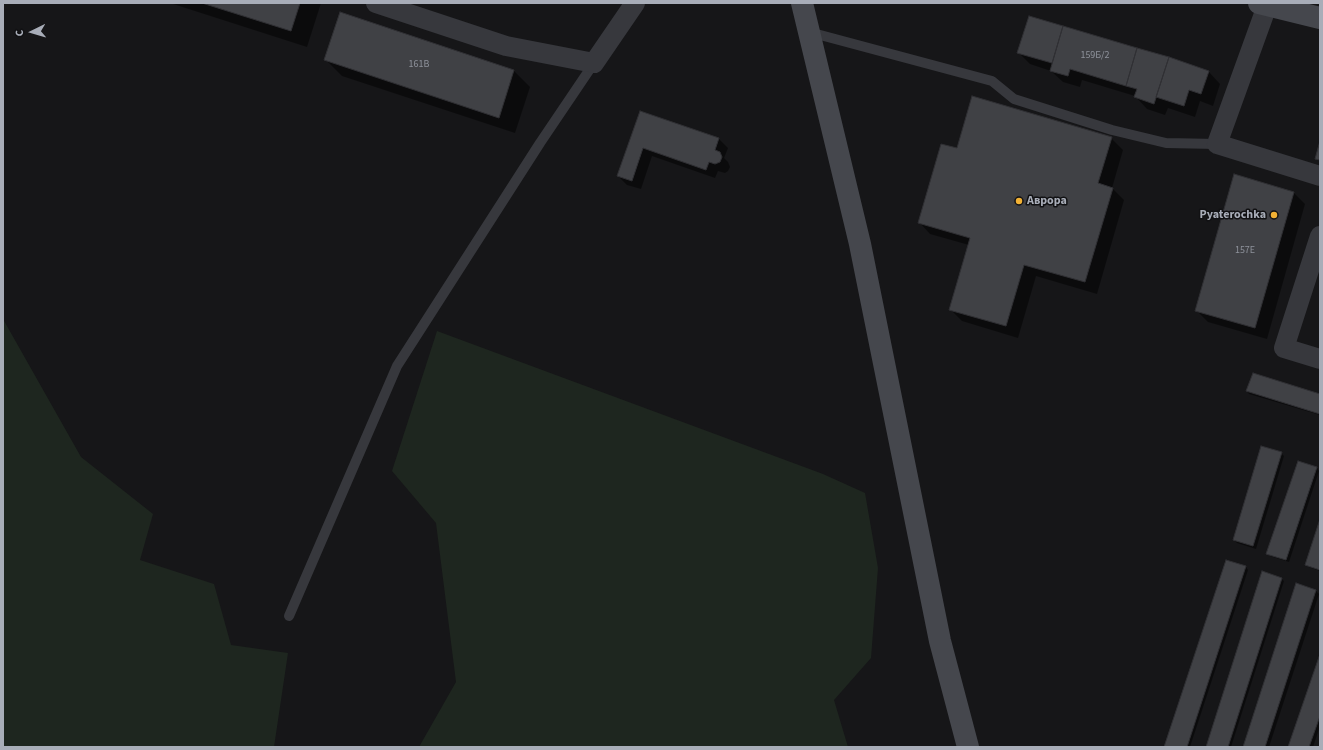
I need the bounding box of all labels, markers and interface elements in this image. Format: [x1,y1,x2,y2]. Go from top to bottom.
north arrow [12,12,52,52]
text: С [12,29,27,37]
house number: 159Б/2 [1080,50,1110,62]
house number: 161В [409,59,429,71]
place label: Аврора [1027,194,1067,208]
marker: Аврора [1014,196,1024,206]
place label: Pyaterochka [1200,208,1266,222]
marker: Pyaterochka [1269,210,1279,220]
house number: 157Е [1235,245,1255,257]

